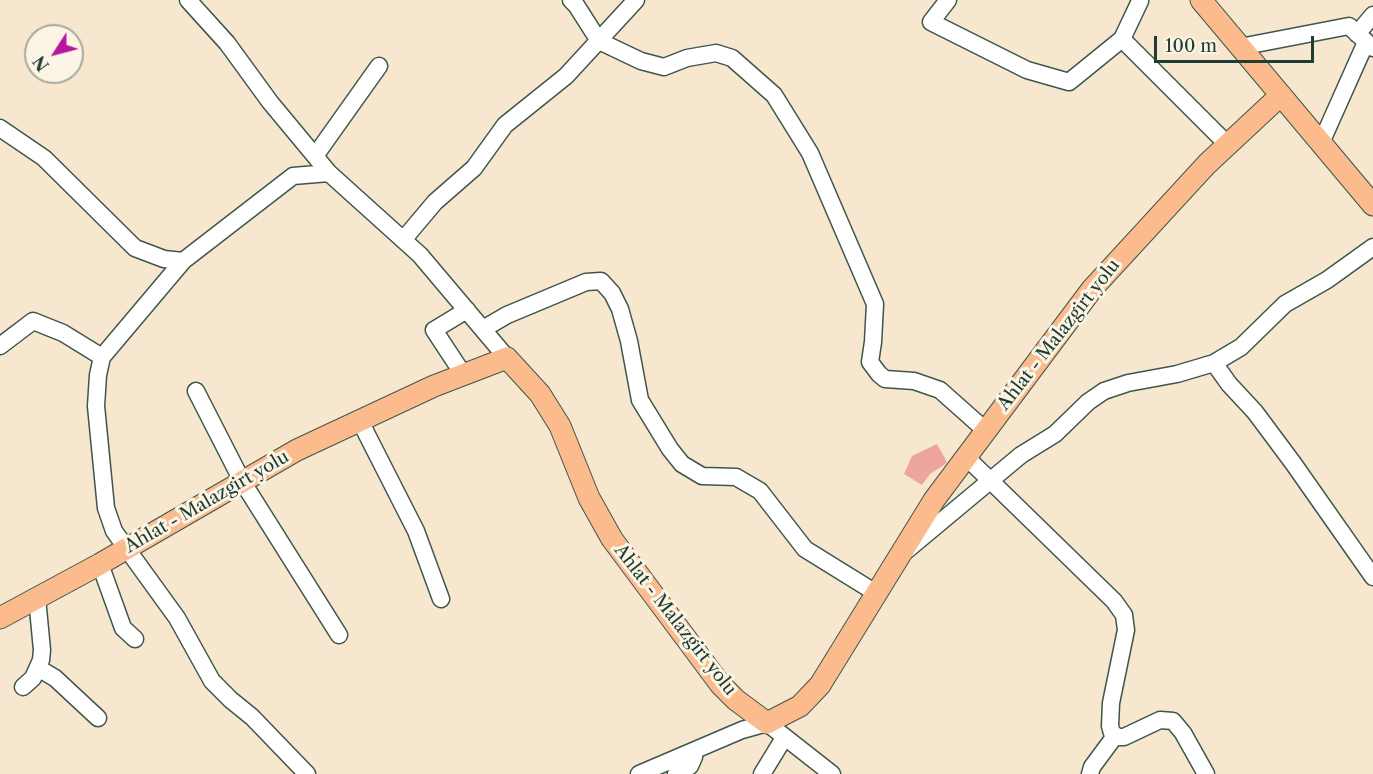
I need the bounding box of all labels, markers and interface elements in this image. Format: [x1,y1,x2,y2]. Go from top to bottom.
north arrow [24,24,84,84]
scale bar [1157,24,1318,62]
text: 100 m [1165,35,1217,57]
text: N [29,52,53,75]
street label: Ahlat - Malazgirt yolu [993,255,1125,415]
street label: Ahlat - Malazgirt yolu [121,446,293,558]
street label: Ahlat - Malazgirt yolu [609,540,741,700]

